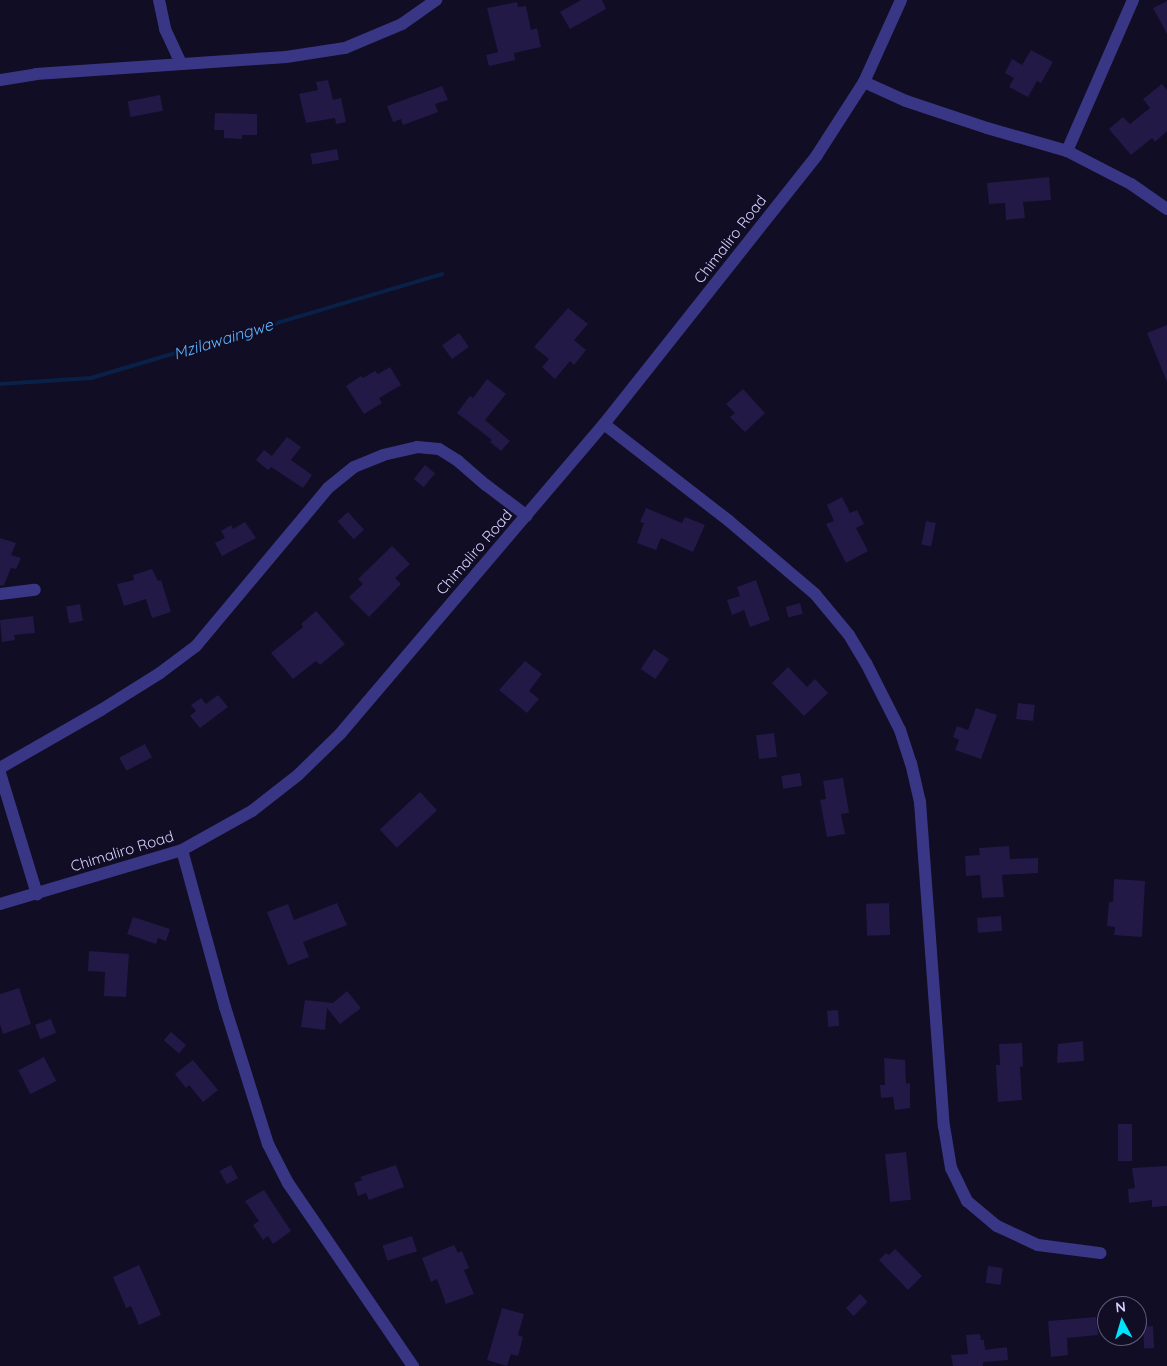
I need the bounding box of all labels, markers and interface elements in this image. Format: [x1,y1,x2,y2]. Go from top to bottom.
street label: Chimaliro Road [690,191,770,287]
water label: Mzilawaingwe [171,315,275,363]
street label: Chimaliro Road [432,506,516,598]
street label: Chimaliro Road [68,827,176,875]
north arrow [1097,1296,1147,1346]
text: N [1114,1298,1127,1317]

